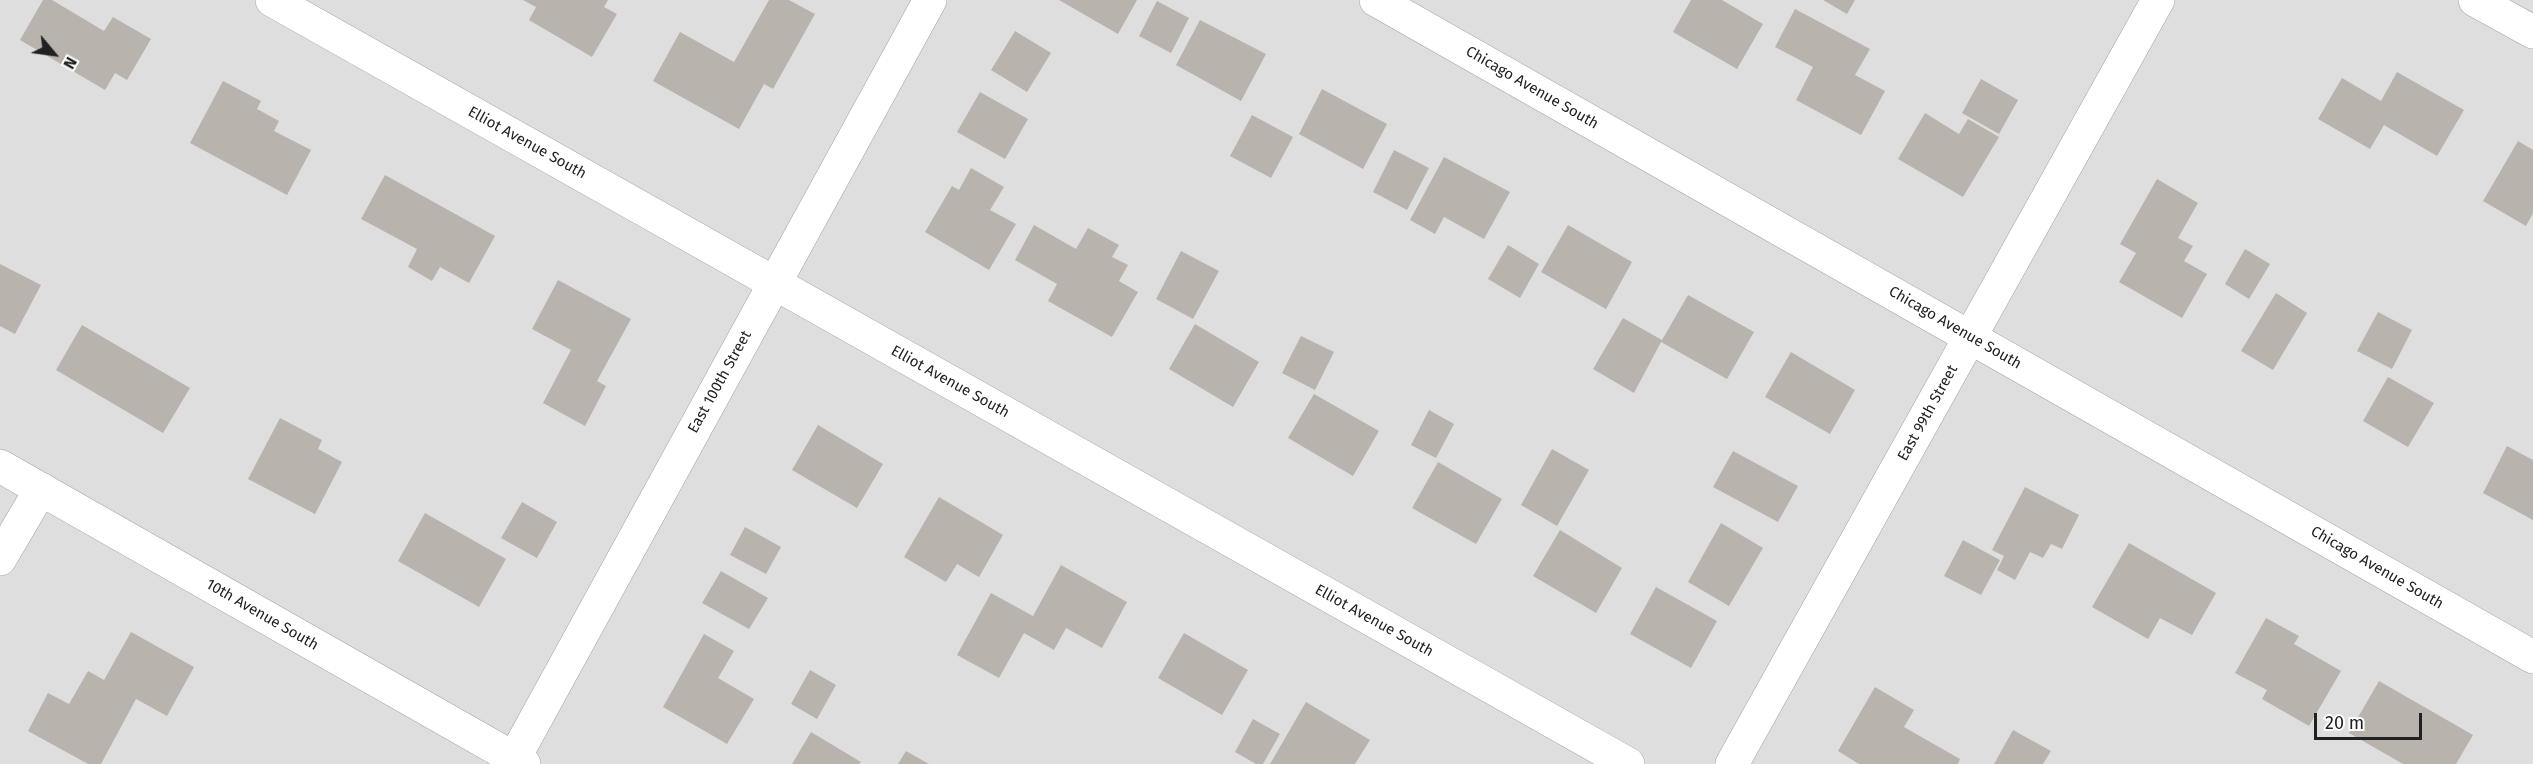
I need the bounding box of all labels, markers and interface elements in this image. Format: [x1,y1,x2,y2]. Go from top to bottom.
north arrow [24,24,84,84]
street label: Chicago Avenue South [1462,43,1602,133]
text: N [59,54,81,72]
street label: Elliot Avenue South [465,103,589,183]
street label: Chicago Avenue South [1885,283,2025,373]
street label: East 100th Street [684,328,756,436]
street label: Elliot Avenue South [888,342,1012,422]
street label: East 99th Street [1894,362,1962,464]
street label: Chicago Avenue South [2307,523,2447,613]
street label: 10th Avenue South [203,576,321,654]
street label: Elliot Avenue South [1312,581,1436,661]
scale bar [2317,701,2425,739]
text: 20 m [2325,712,2364,734]

